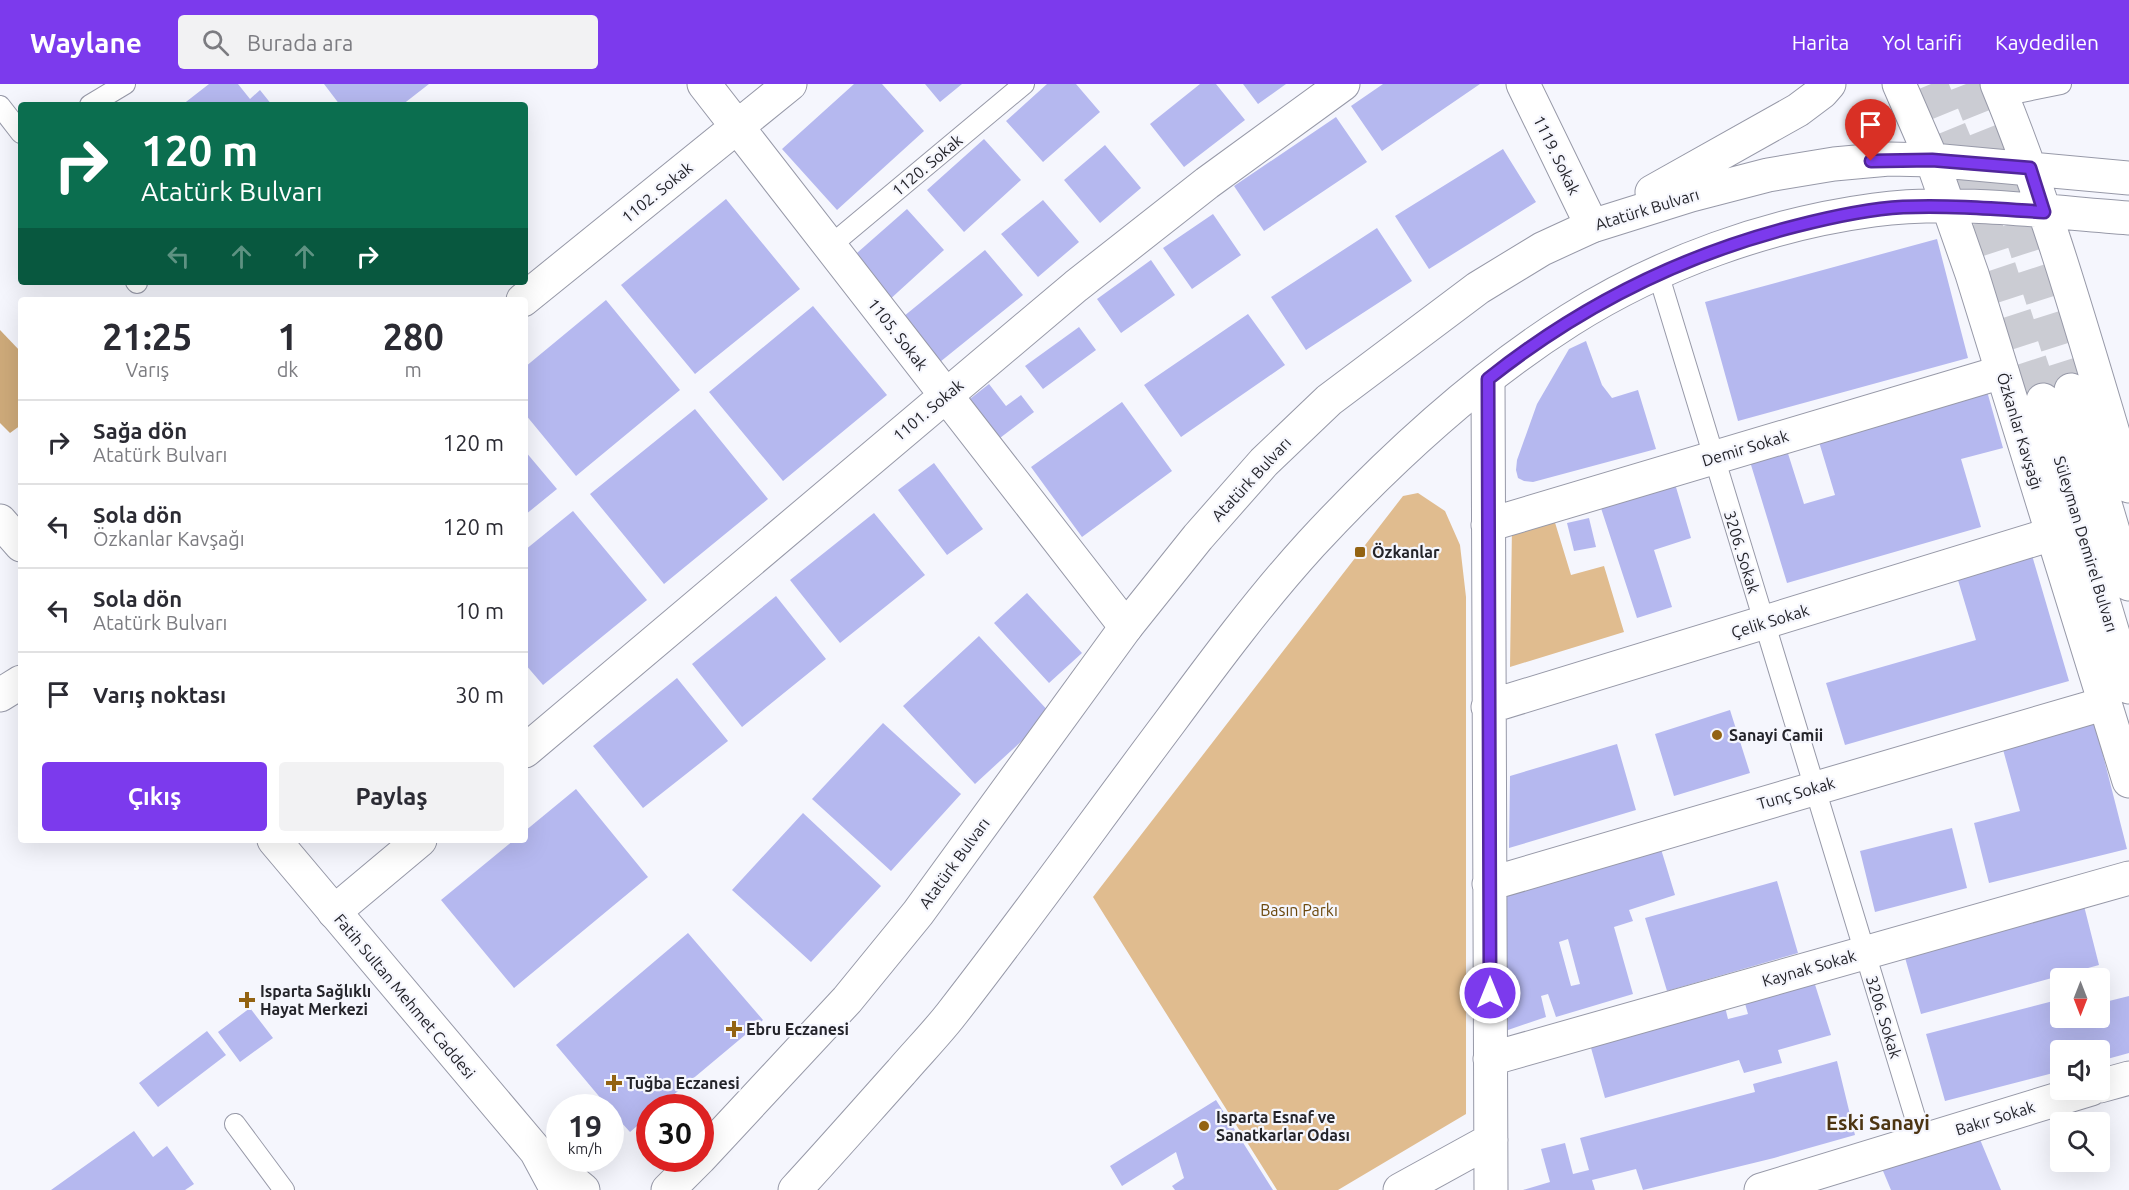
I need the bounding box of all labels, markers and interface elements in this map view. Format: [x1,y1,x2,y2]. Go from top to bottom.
search box [178,15,598,69]
icon: search [199,26,232,59]
text: Waylane [30,27,142,58]
text: Burada ara [247,30,353,55]
text: Harita [1792,30,1849,54]
text: Yol tarifi [1882,30,1962,54]
text: Kaydedilen [1995,30,2099,54]
pin [1845,99,1896,161]
icon: arrive [1854,108,1887,141]
street label: 1119. Sokak [1530,112,1584,198]
icon: right [42,126,120,204]
text: 120 m [141,127,258,174]
street label: 1120. Sokak [888,131,966,199]
street label: 1102. Sokak [618,158,696,226]
text: Atatürk Bulvarı [141,176,323,206]
street label: Atatürk Bulvarı [1593,185,1701,233]
icon: left [162,240,195,273]
icon: ahead [225,240,258,273]
icon: ahead [288,240,321,273]
icon: right [351,240,384,273]
street label: 1105. Sokak [864,295,932,373]
text: 21:25 [102,316,192,357]
text: 1 [277,316,298,357]
text: 280 [383,316,444,357]
text: Varış [125,358,169,381]
text: dk [277,358,298,381]
text: m [405,358,422,381]
street label: Özkanlar Kavşağı [1994,370,2046,492]
street label: 1101. Sokak [889,376,967,444]
text: Sağa dön [93,418,187,443]
icon: right [42,426,75,459]
street label: Demir Sokak [1699,426,1791,470]
text: 120 m [443,430,504,455]
street label: Atatürk Bulvarı [1208,434,1294,524]
text: Atatürk Bulvarı [93,443,227,466]
street label: Süleyman Demirel Bulvarı [2051,454,2121,634]
text: Sola dön [93,502,182,527]
street label: 3206. Sokak [1721,508,1763,596]
icon: left [42,510,75,543]
text: 120 m [443,514,504,539]
text: Özkanlar Kavşağı [93,527,245,550]
place label: Özkanlar [1372,542,1440,561]
marker: Özkanlar [1353,545,1367,559]
text: Sola dön [93,586,182,611]
icon: left [42,594,75,627]
text: 10 m [455,598,504,623]
street label: Çelik Sokak [1729,601,1811,641]
text: Atatürk Bulvarı [93,611,227,634]
icon: arrive [42,678,75,711]
text: Varış noktası [93,682,226,707]
text: 30 m [455,682,504,707]
place label: Sanayi Camii [1729,726,1823,744]
marker: Sanayi Camii [1710,728,1724,742]
button: Çıkış [42,762,267,831]
button: Paylaş [279,762,504,831]
street label: Tunç Sokak [1755,773,1837,813]
street label: Atatürk Bulvarı [915,814,993,912]
park label: Basın Parkı [1260,901,1338,919]
street label: Fatih Sultan Mehmet Caddesi [331,910,479,1082]
street label: Kaynak Sokak [1760,946,1858,990]
position arrow [1458,961,1522,1025]
north arrow [2050,968,2110,1028]
map controls [2050,968,2110,1172]
street label: 3206. Sokak [1863,973,1905,1061]
place label: Isparta Sağlıklı Hayat Merkezi [260,982,371,1018]
marker: Isparta Sağlıklı Hayat Merkezi [238,991,256,1009]
place label: Ebru Eczanesi [746,1020,849,1038]
marker: Ebru Eczanesi [727,1022,741,1036]
button: sound [2050,1040,2110,1100]
place label: Tuğba Eczanesi [626,1074,740,1092]
marker: Tuğba Eczanesi [607,1076,621,1090]
speed limit sign: 30 [636,1094,714,1172]
street label: Bakır Sokak [1953,1097,2037,1139]
place label: Isparta Esnaf ve Sanatkarlar Odası [1216,1108,1350,1144]
text: 19 [568,1109,602,1143]
district label: Eski Sanayi [1826,1111,1930,1134]
button: search [2050,1112,2110,1172]
marker: Isparta Esnaf ve Sanatkarlar Odası [1197,1119,1211,1133]
text: km/h [568,1140,602,1157]

